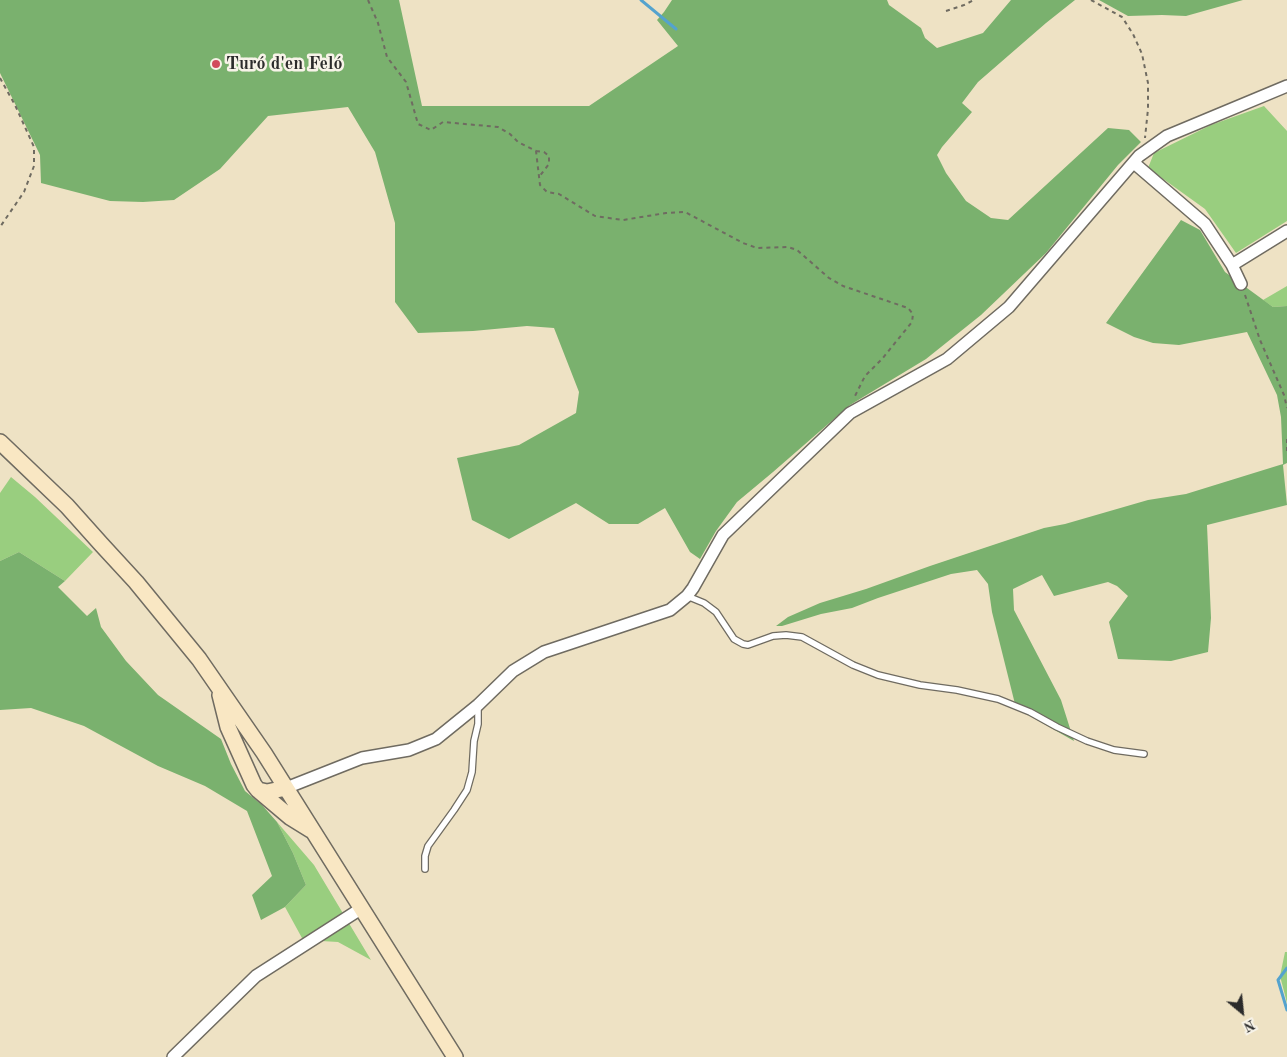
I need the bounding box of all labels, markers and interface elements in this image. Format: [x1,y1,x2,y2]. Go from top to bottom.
place label: Turó d'en Feló [226,53,343,75]
marker: Turó d'en Feló [210,58,222,70]
north arrow [1217,987,1267,1037]
text: N [1241,1017,1257,1034]

